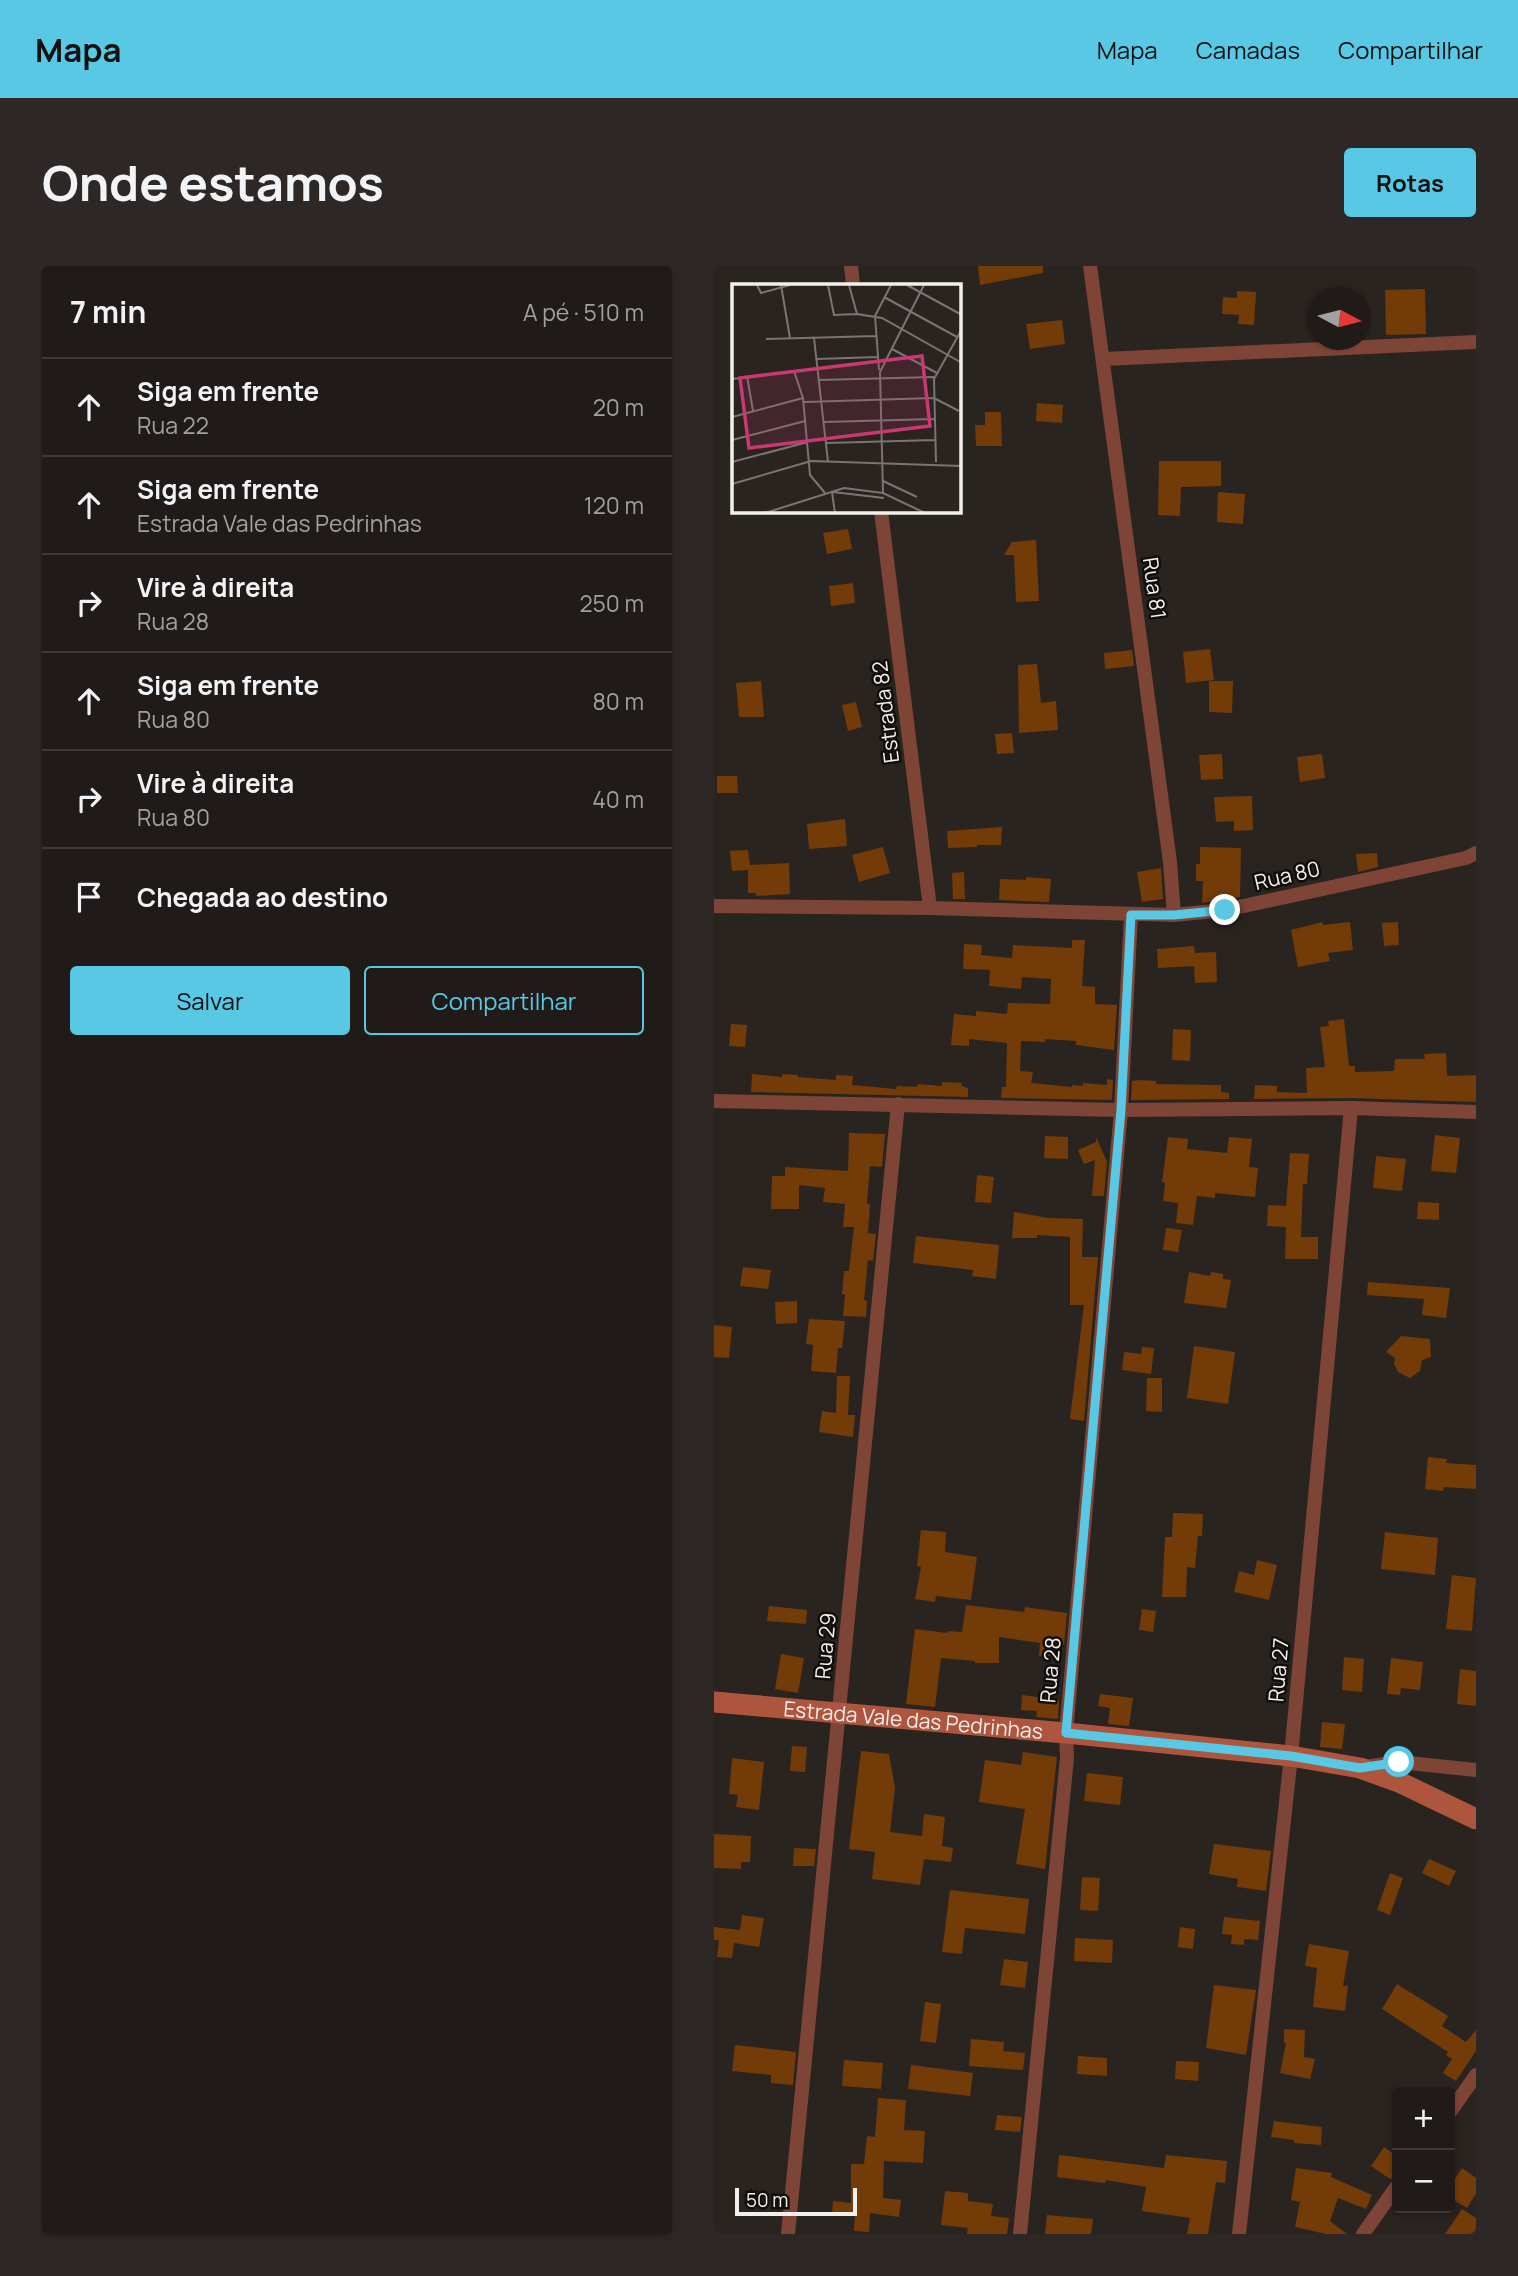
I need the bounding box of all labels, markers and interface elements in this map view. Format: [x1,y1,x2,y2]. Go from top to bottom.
text: Mapa [35,27,122,72]
text: Mapa [1097,33,1158,66]
text: Camadas [1196,33,1300,66]
text: Compartilhar [1338,33,1483,66]
button: Rotas [1344,148,1476,217]
text: Onde estamos [42,149,384,216]
inset map [732,284,961,513]
north arrow [1308,287,1371,350]
text: 7 min [70,291,146,332]
text: A pé · 510 m [523,296,644,328]
text: Siga em frente [137,373,319,409]
icon: ahead [70,388,108,426]
text: 20 m [593,391,644,423]
text: Rua 22 [137,409,209,441]
text: Siga em frente [137,471,319,507]
icon: ahead [70,486,108,524]
text: 120 m [584,489,644,521]
text: Estrada Vale das Pedrinhas [137,507,422,539]
street label: Rua 81 [1137,555,1173,621]
text: Vire à direita [137,569,294,605]
icon: right [70,584,108,622]
text: 250 m [579,587,644,619]
text: Rua 28 [137,605,209,637]
street label: Estrada 82 [865,659,905,765]
text: Siga em frente [137,667,319,703]
icon: ahead [70,682,108,720]
text: 80 m [593,685,644,717]
text: Rua 80 [137,703,210,735]
text: Vire à direita [137,765,294,801]
icon: right [70,780,108,818]
text: 40 m [592,783,644,815]
text: Rua 80 [137,801,210,833]
street label: Rua 80 [1251,854,1323,896]
icon: arrive [70,878,108,916]
text: Chegada ao destino [137,879,388,915]
route end [1209,894,1240,925]
button: Salvar [70,966,350,1035]
button: Compartilhar [364,966,644,1035]
street label: Rua 29 [808,1612,842,1680]
street label: Rua 28 [1033,1636,1067,1704]
street label: Rua 27 [1261,1637,1295,1703]
street label: Estrada Vale das Pedrinhas [782,1694,1044,1745]
route start [1383,1746,1414,1777]
map controls [1392,2087,1455,2213]
button: + [1392,2087,1455,2150]
button: − [1392,2150,1455,2213]
scale bar [735,2185,858,2217]
text: 50 m [746,2187,788,2213]

